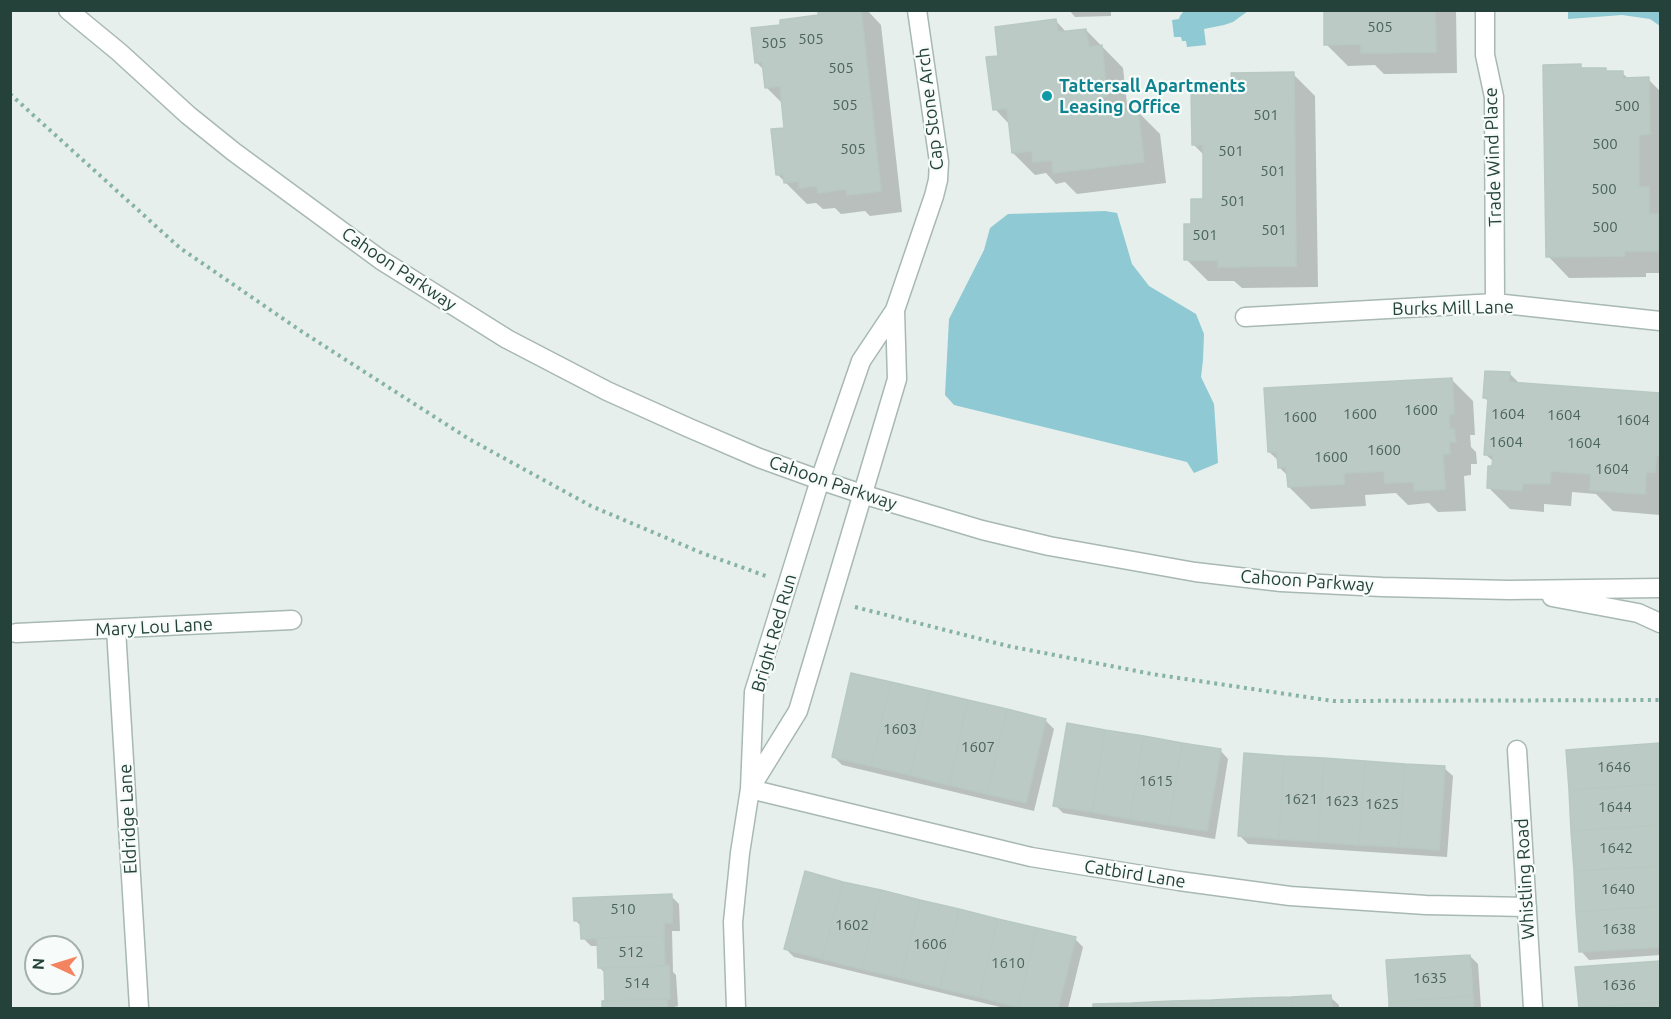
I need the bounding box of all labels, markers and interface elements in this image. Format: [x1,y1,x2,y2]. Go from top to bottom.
house number: 505 [1367,18,1393,36]
house number: 505 [798,30,824,48]
house number: 505 [761,34,787,52]
street label: Cap Stone Arch [912,46,948,172]
house number: 505 [828,59,854,77]
place label: Tattersall Apartments Leasing Office [1059,75,1246,118]
street label: Trade Wind Place [1480,87,1506,227]
marker: Tattersall Apartments Leasing Office [1040,89,1054,103]
house number: 505 [832,96,858,114]
house number: 500 [1614,97,1640,115]
house number: 501 [1253,106,1279,124]
house number: 500 [1592,135,1618,153]
house number: 505 [840,140,866,158]
house number: 501 [1218,142,1244,160]
house number: 501 [1260,162,1286,180]
house number: 500 [1591,180,1617,198]
house number: 501 [1220,192,1246,210]
house number: 500 [1592,218,1618,236]
house number: 501 [1261,221,1287,239]
street label: Cahoon Parkway [338,223,460,315]
house number: 501 [1192,226,1218,244]
street label: Burks Mill Lane [1392,296,1514,320]
house number: 1600 [1404,401,1438,419]
house number: 1600 [1343,405,1377,423]
house number: 1604 [1491,405,1525,423]
house number: 1604 [1547,406,1581,424]
house number: 1600 [1283,408,1317,426]
house number: 1604 [1616,411,1650,429]
house number: 1604 [1489,433,1523,451]
house number: 1604 [1567,434,1601,452]
house number: 1600 [1367,441,1401,459]
house number: 1600 [1314,448,1348,466]
street label: Cahoon Parkway [766,451,900,515]
house number: 1604 [1595,460,1629,478]
street label: Cahoon Parkway [1240,566,1374,596]
street label: Bright Red Run [747,571,801,695]
street label: Mary Lou Lane [95,613,213,641]
house number: 1603 [883,720,917,738]
house number: 1607 [961,738,995,756]
house number: 1646 [1597,758,1631,776]
street label: Eldridge Lane [114,763,142,875]
house number: 1615 [1139,772,1173,790]
house number: 1621 [1284,790,1318,808]
house number: 1623 [1325,792,1359,810]
house number: 1625 [1365,795,1399,813]
house number: 1644 [1598,798,1632,816]
street label: Whistling Road [1511,818,1539,940]
house number: 1642 [1599,839,1633,857]
street label: Catbird Lane [1083,855,1187,893]
house number: 1640 [1601,880,1635,898]
house number: 510 [610,900,636,918]
house number: 1602 [835,916,869,934]
house number: 1638 [1602,920,1636,938]
north arrow [24,935,84,995]
house number: 1606 [913,935,947,953]
house number: 512 [618,943,644,961]
house number: 1610 [991,954,1025,972]
text: N [29,957,47,970]
house number: 1635 [1413,969,1447,987]
house number: 514 [624,974,650,992]
house number: 1636 [1602,976,1636,994]

